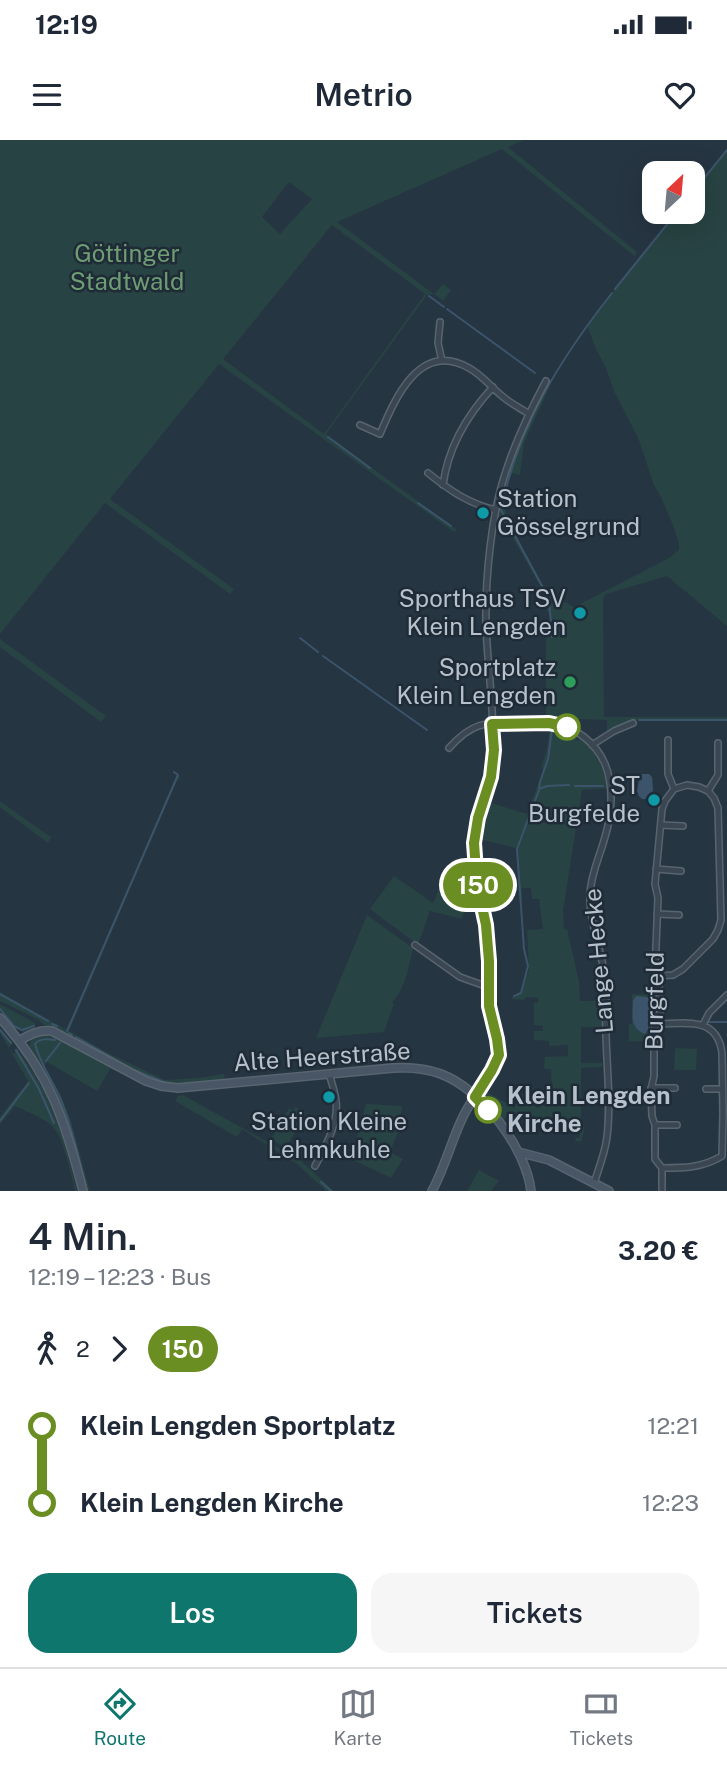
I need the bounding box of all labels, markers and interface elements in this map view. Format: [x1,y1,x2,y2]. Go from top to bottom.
text: 12:19 [35,9,98,40]
icon: menu [28,76,66,114]
text: Metrio [314,76,413,113]
icon: heart [661,76,699,114]
north arrow [642,161,705,224]
map controls [642,161,705,224]
park label: Göttinger Stadtwald [70,239,184,295]
place label: Station Gösselgrund [497,484,640,540]
marker: Station Gösselgrund [475,505,491,521]
place label: Sporthaus TSV Klein Lengden [399,584,566,640]
marker: Sporthaus TSV Klein Lengden [572,605,588,621]
place label: Sportplatz Klein Lengden [396,653,556,709]
marker: Sportplatz Klein Lengden [562,674,578,690]
unlabelled marker [554,714,580,740]
place label: ST Burgfelde [528,771,640,827]
marker: ST Burgfelde [646,792,662,808]
line badge: 150 [438,862,518,908]
text: 150 [457,871,499,899]
street label: Lange Hecke [578,887,618,1035]
street label: Burgfeld [639,952,669,1050]
street label: Alte Heerstraße [232,1036,411,1076]
place label: Klein Lengden Kirche [507,1081,671,1137]
marker: Station Kleine Lehmkuhle [321,1089,337,1105]
marker: Klein Lengden Kirche [475,1097,501,1123]
place label: Station Kleine Lehmkuhle [251,1107,407,1163]
text: 4 Min. [28,1214,137,1259]
text: 3.20 € [618,1235,699,1266]
text: 12:19 – 12:23 · Bus [28,1263,211,1290]
icon: walk [28,1330,66,1368]
icon: forward [100,1330,138,1368]
text: 2 [76,1335,90,1362]
text: 150 [162,1335,204,1363]
text: Klein Lengden Sportplatz [80,1410,395,1441]
text: 12:21 [647,1412,699,1439]
text: Klein Lengden Kirche [80,1487,344,1518]
text: 12:23 [642,1489,699,1516]
button: Los [28,1573,357,1653]
button: Tickets [371,1573,699,1653]
tab: Route [94,1685,146,1749]
tab: Karte [334,1685,382,1749]
tab: Tickets [569,1685,633,1749]

